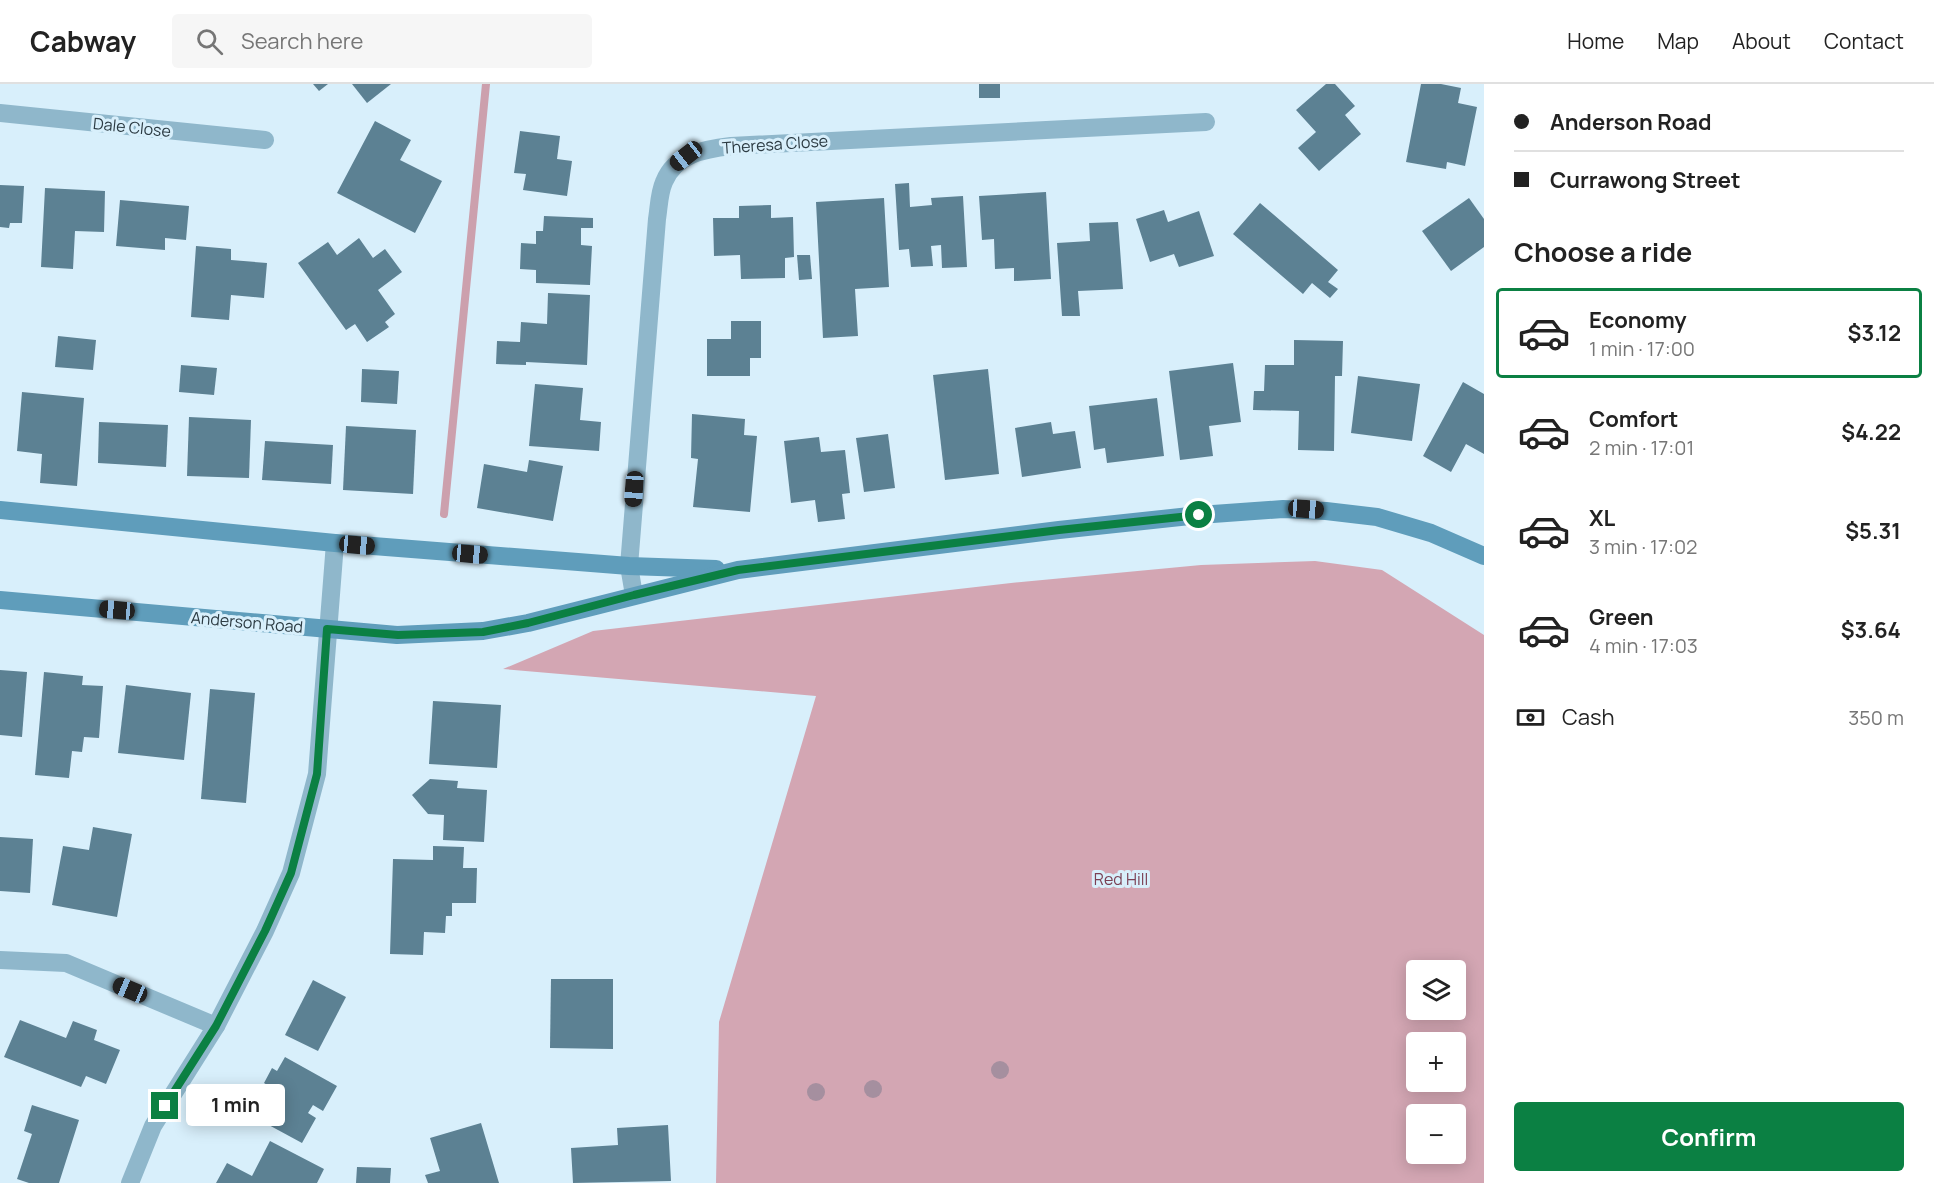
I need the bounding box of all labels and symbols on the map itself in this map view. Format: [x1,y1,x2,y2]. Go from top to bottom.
street label: Dale Close [92,112,172,142]
street label: Theresa Close [721,129,829,159]
car [666,138,706,174]
car [624,470,644,508]
car [1287,499,1325,519]
route start [1185,501,1212,528]
car [338,534,376,556]
car [451,543,489,565]
car [98,599,136,621]
street label: Anderson Road [190,606,304,638]
park label: Red Hill [1094,868,1148,890]
car [110,975,150,1005]
callout: 1 min [186,1085,285,1127]
route end [151,1092,178,1119]

